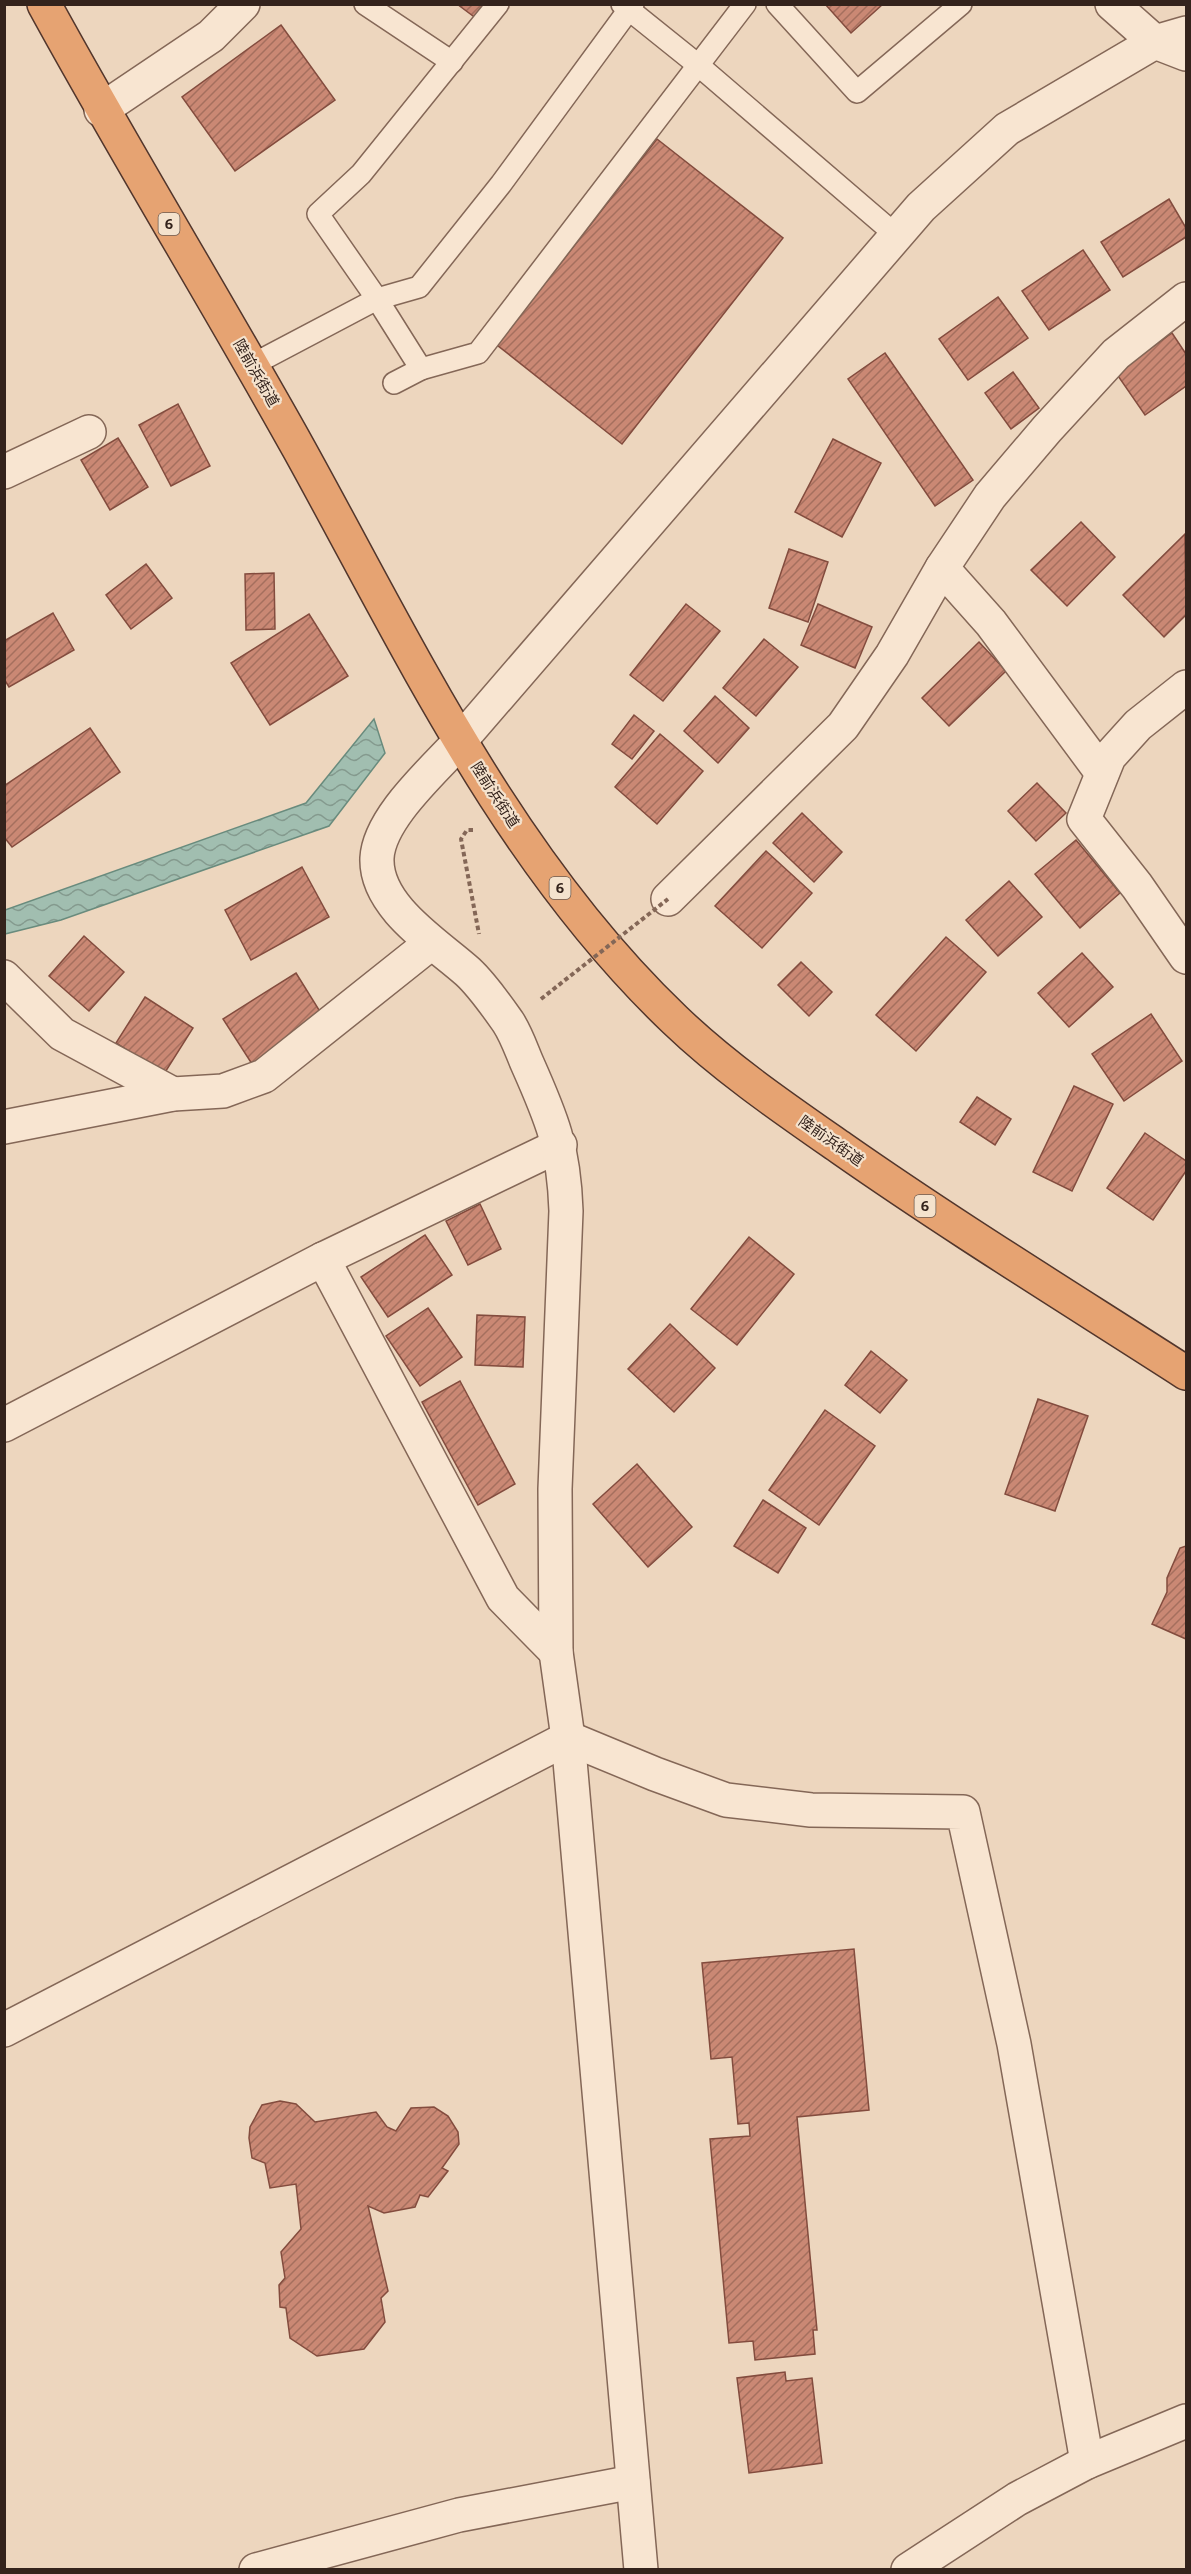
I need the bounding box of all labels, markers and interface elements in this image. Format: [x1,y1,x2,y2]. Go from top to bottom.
road number: 6 [158,213,180,235]
street label: 陸前浜街道 [229,336,283,410]
street label: 陸前浜街道 [467,759,523,831]
road number: 6 [550,877,570,899]
street label: 陸前浜街道 [795,1112,867,1170]
road number: 6 [914,1195,936,1217]

